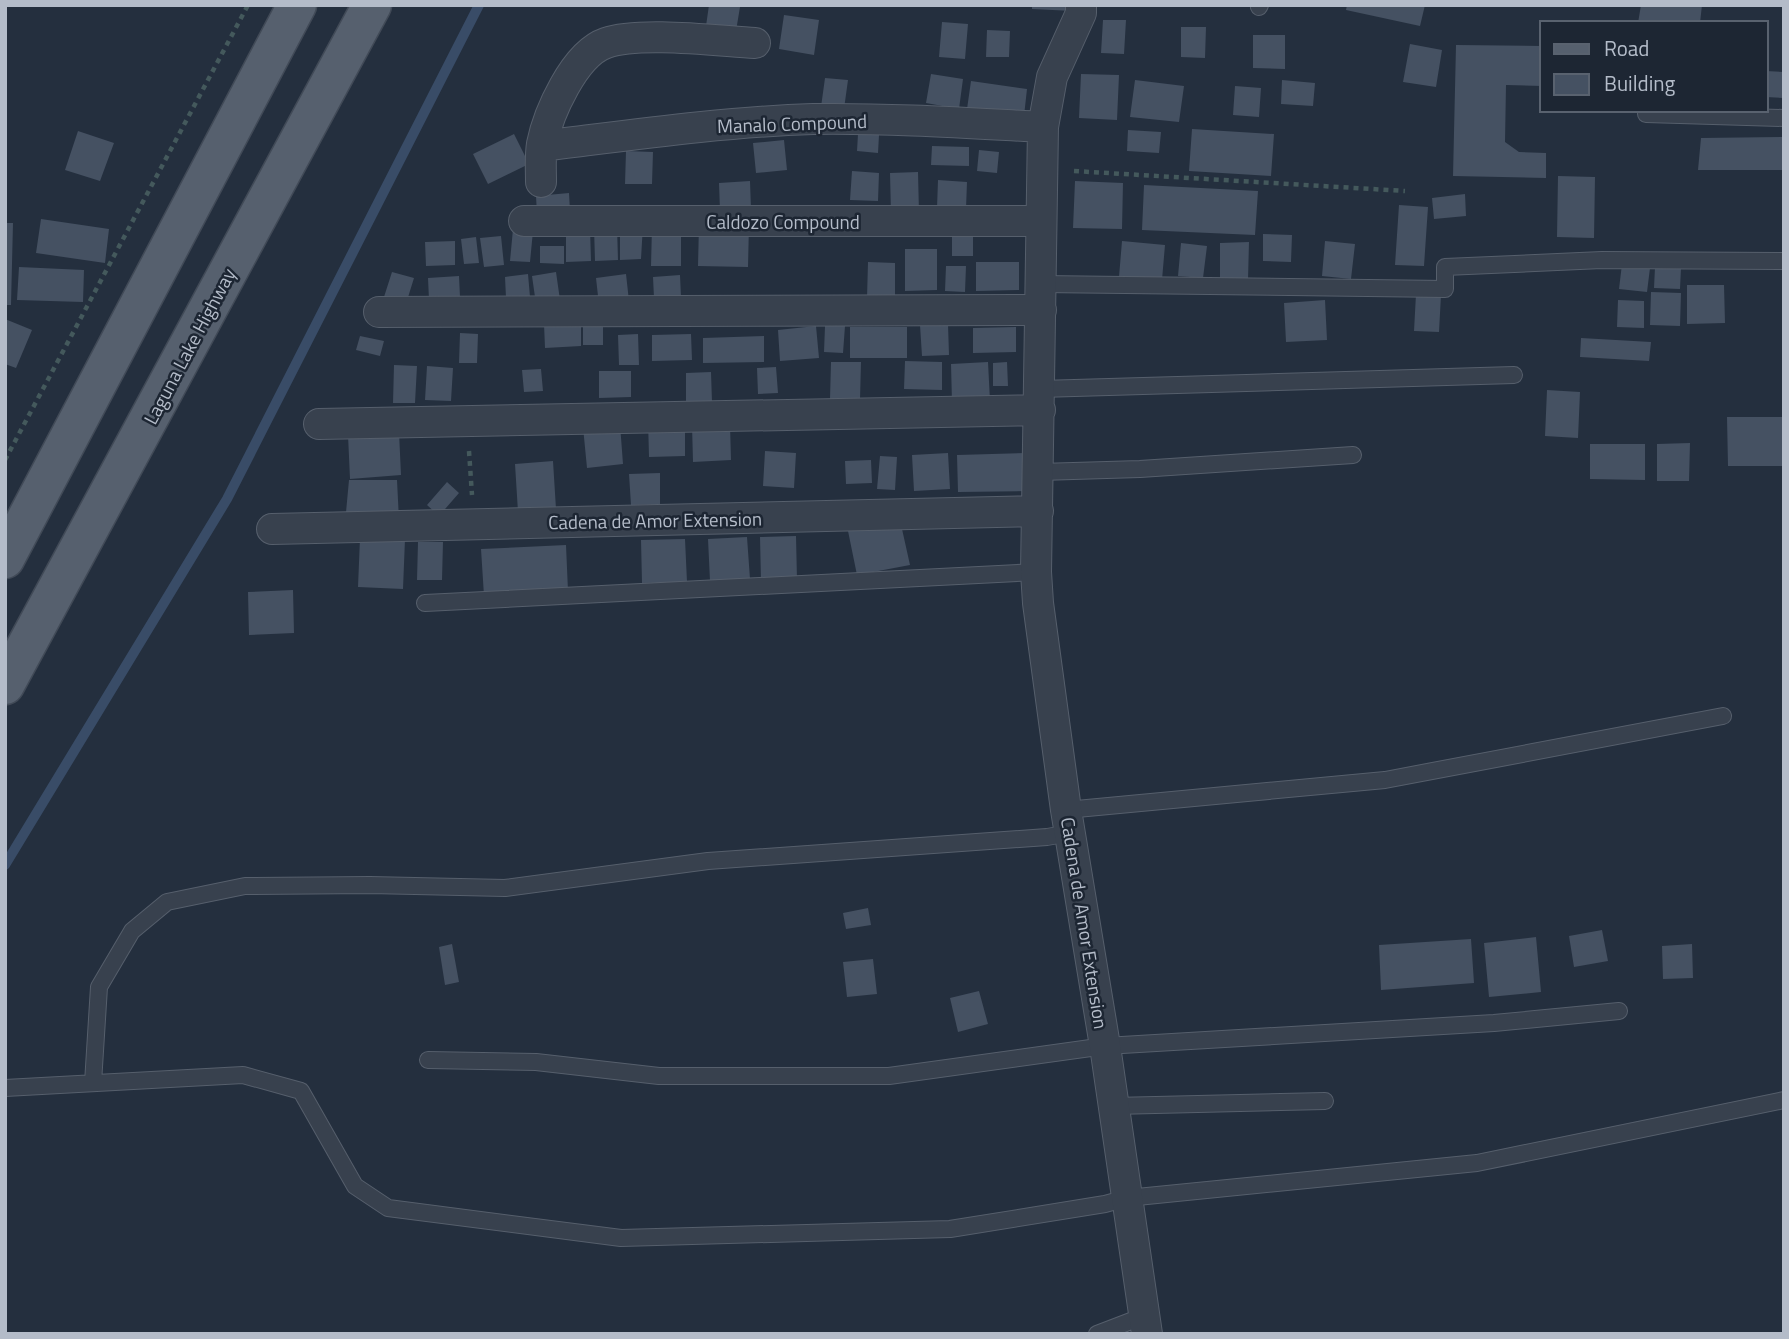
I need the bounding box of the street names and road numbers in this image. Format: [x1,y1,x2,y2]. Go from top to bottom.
street label: Manalo Compound [716,106,868,140]
street label: Caldozo Compound [706,207,860,236]
street label: Laguna Lake Highway [135,263,243,429]
street label: Cadena de Amor Extension [548,504,762,536]
street label: Cadena de Amor Extension [1054,815,1116,1031]

